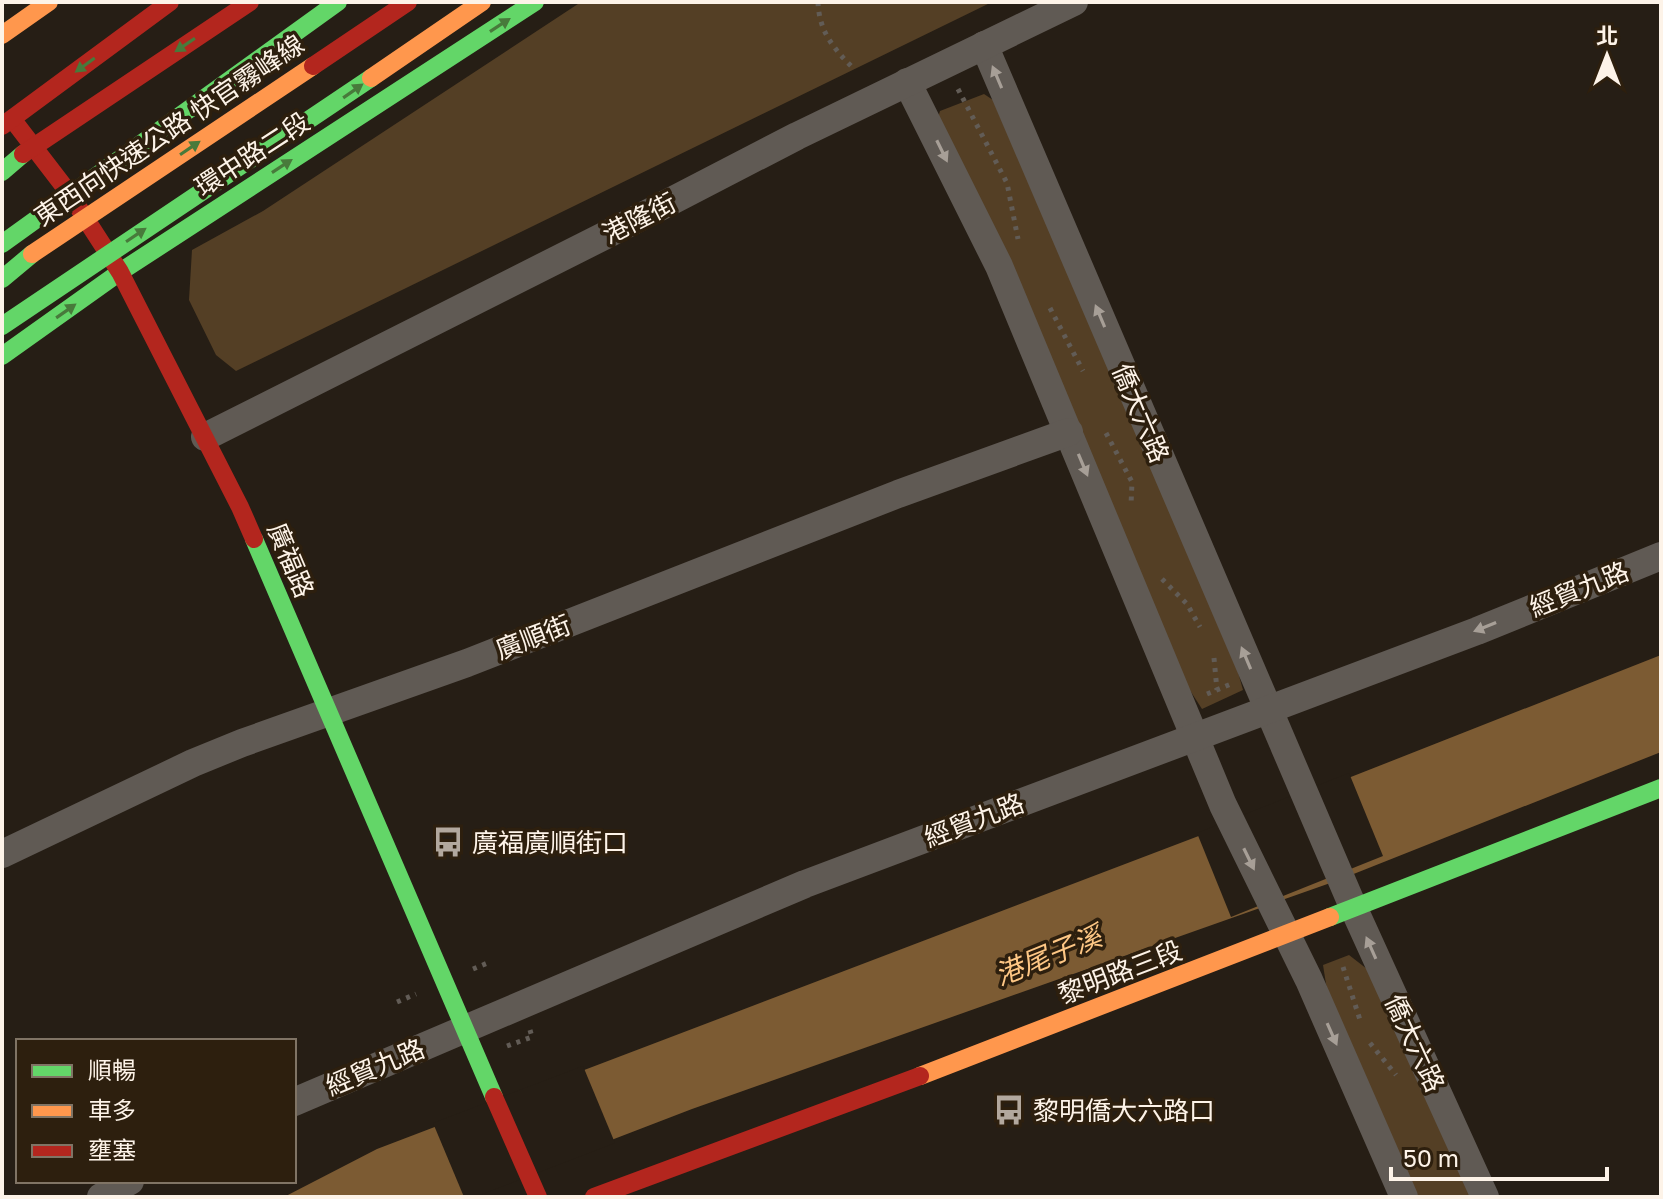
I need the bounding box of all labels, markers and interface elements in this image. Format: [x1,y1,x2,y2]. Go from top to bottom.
north arrow [1567,16,1647,96]
one-way arrow [489,17,510,32]
text: 北 [1596,22,1618,49]
street label: 東西向快速公路 快官霧峰線 [28,28,310,232]
one-way arrow [175,38,196,53]
one-way arrow [74,57,95,72]
one-way arrow [991,65,1004,89]
one-way arrow [342,84,363,99]
street label: 環中路二段 [189,106,315,202]
one-way arrow [935,140,949,163]
one-way arrow [179,141,200,156]
one-way arrow [271,159,292,174]
street label: 港隆街 [597,186,681,250]
one-way arrow [125,228,147,243]
one-way arrow [55,304,76,319]
one-way arrow [1093,304,1106,328]
street label: 僑大六路 [1106,359,1176,467]
one-way arrow [1076,453,1089,477]
street label: 廣福路 [261,518,321,602]
street label: 經貿九路 [1525,555,1633,623]
street label: 廣順街 [491,609,575,665]
one-way arrow [1473,621,1497,634]
one-way arrow [1240,646,1253,670]
street label: 經貿九路 [920,787,1028,853]
bus stop icon: 廣福廣順街口 [431,825,465,859]
place label: 廣福廣順街口 [472,827,628,858]
one-way arrow [1242,847,1256,870]
water label: 港尾子溪 [990,917,1110,991]
street label: 黎明路三段 [1054,934,1186,1010]
one-way arrow [1365,936,1378,959]
street label: 僑大六路 [1379,989,1451,1097]
one-way arrow [1325,1022,1339,1045]
street label: 經貿九路 [321,1032,429,1102]
legend [16,1039,296,1183]
text: 順暢 [88,1055,136,1084]
bus stop icon: 黎明僑大六路口 [992,1093,1026,1127]
text: 車多 [88,1095,136,1124]
place label: 黎明僑大六路口 [1033,1095,1215,1126]
scale bar [1391,1131,1607,1181]
text: 壅塞 [88,1135,136,1164]
text: 50 m [1403,1143,1459,1172]

